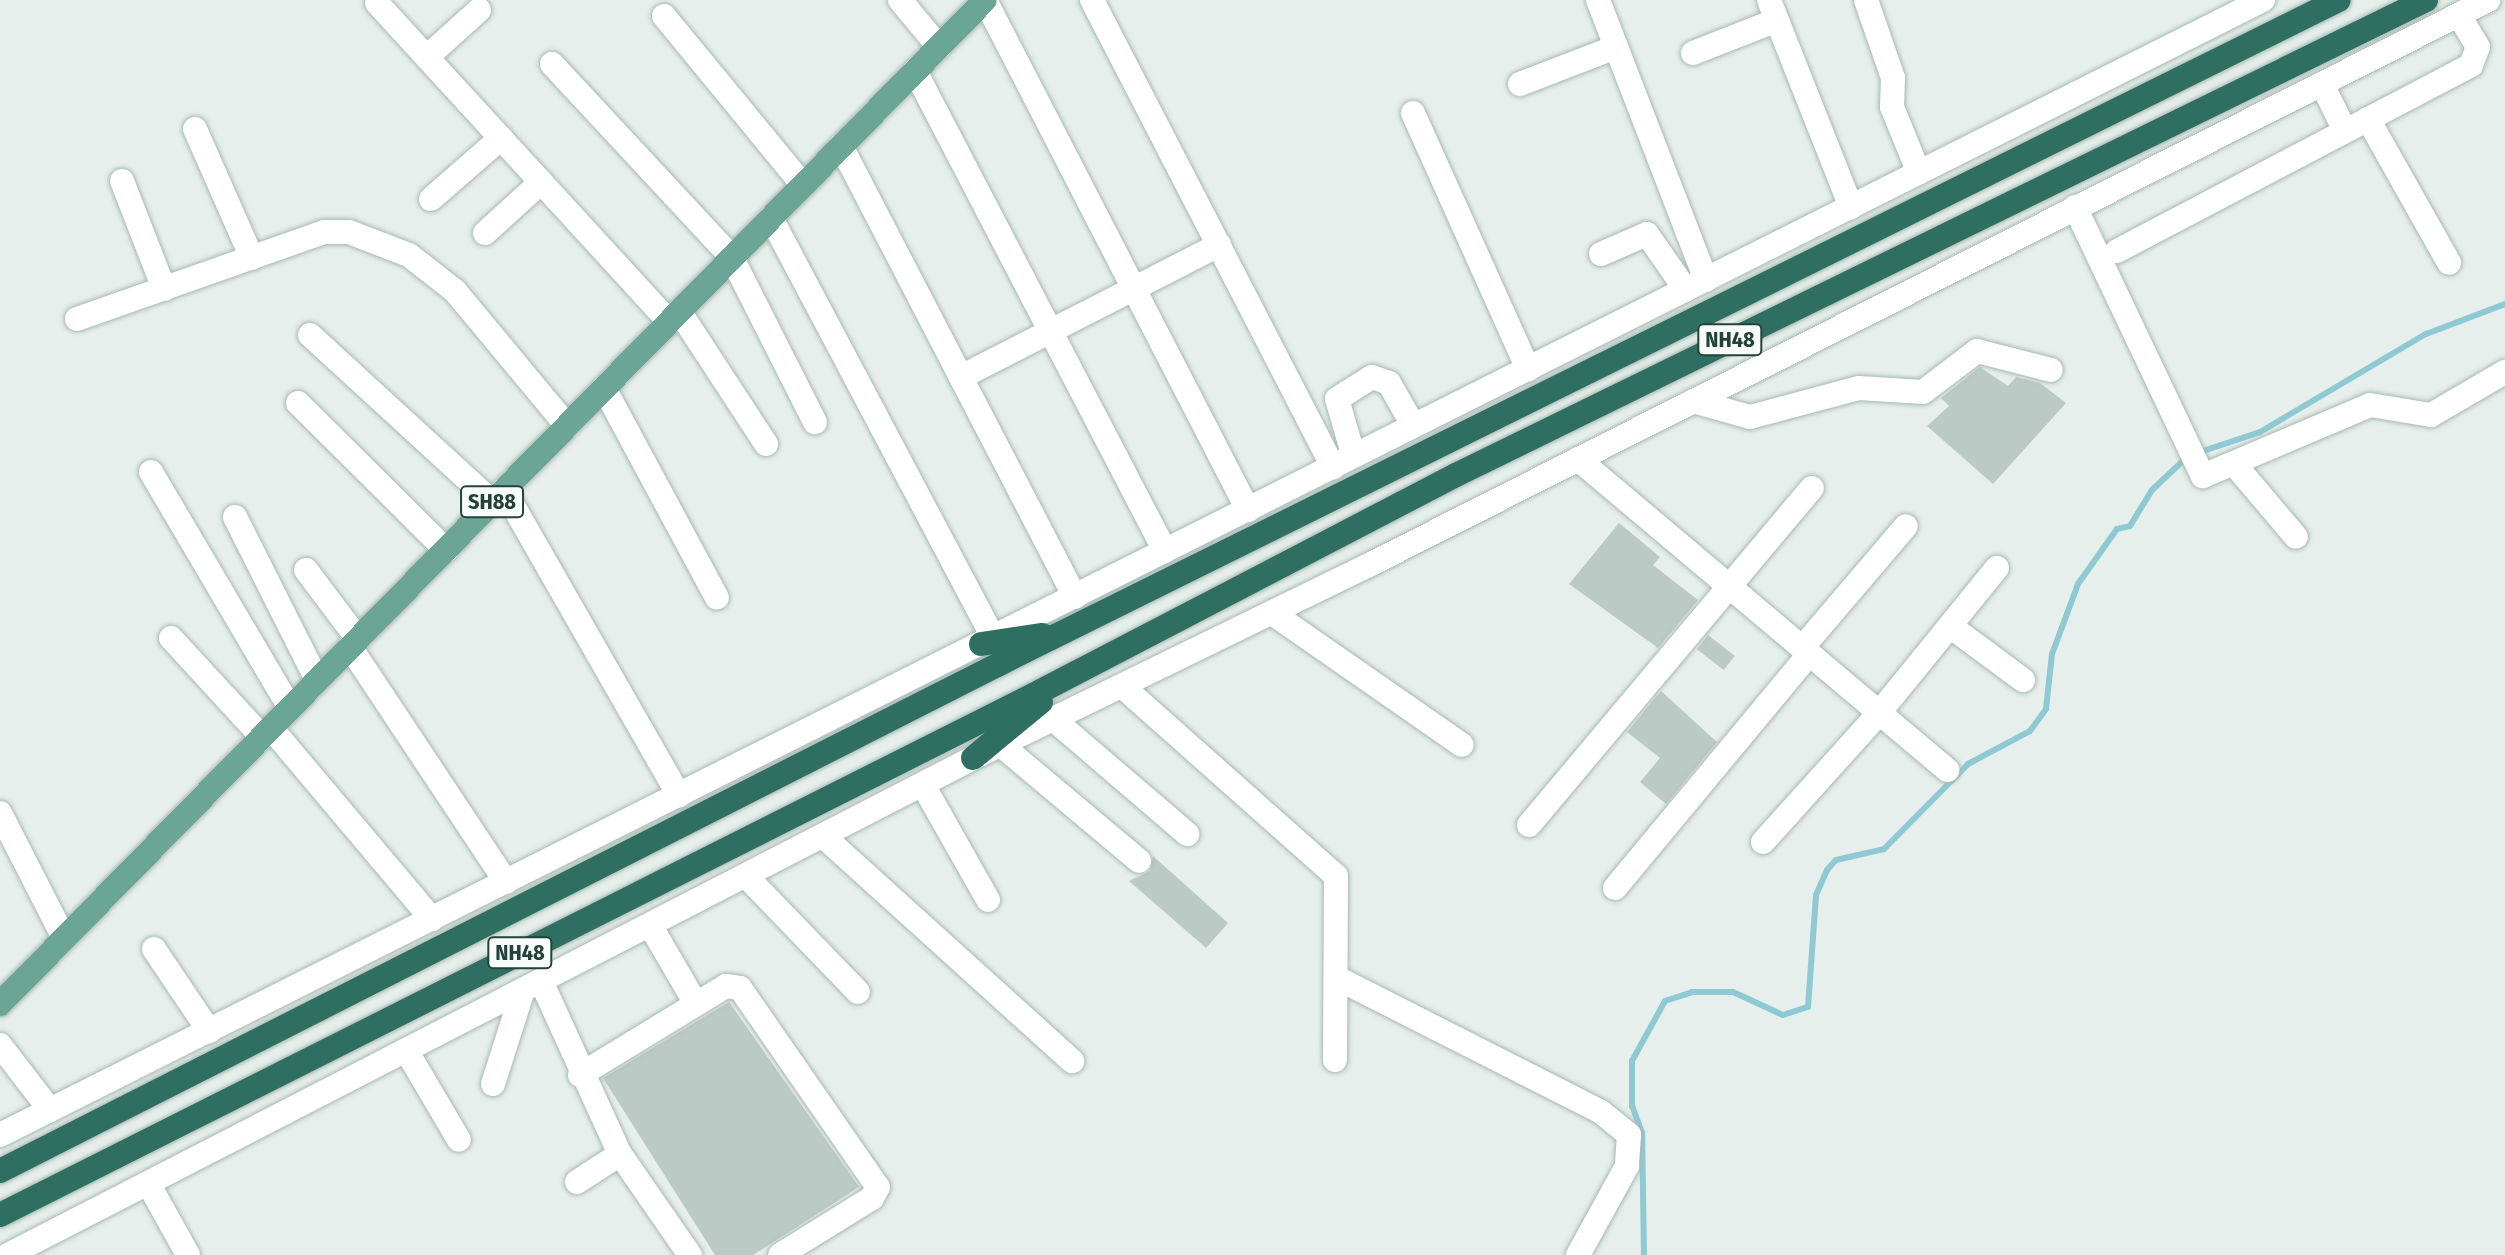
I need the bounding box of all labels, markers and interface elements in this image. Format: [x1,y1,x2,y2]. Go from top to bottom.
road number: NH48 [1696,322,1764,358]
road number: SH88 [460,484,524,520]
road number: NH48 [486,935,554,971]

